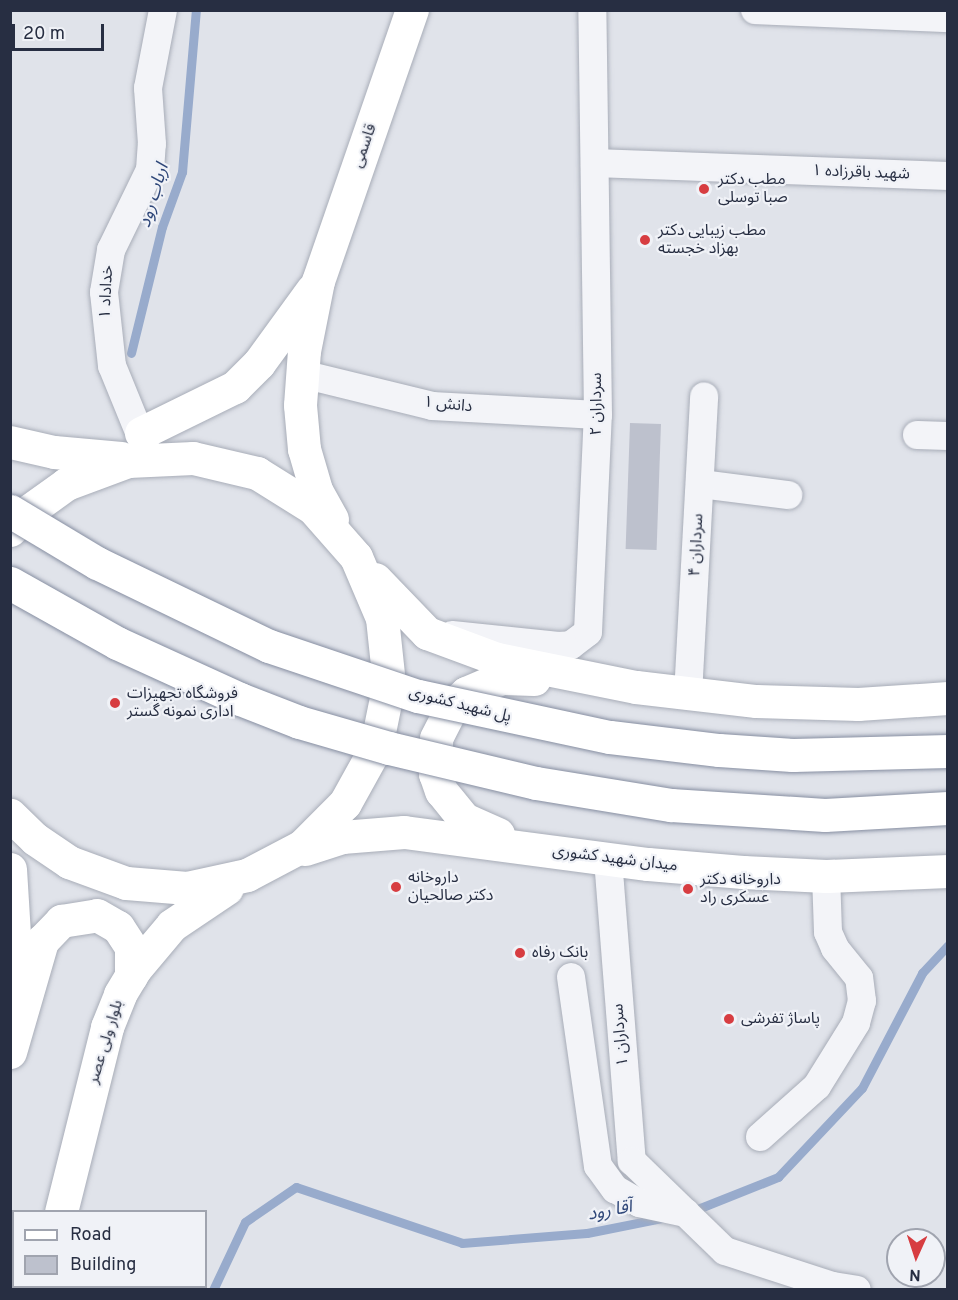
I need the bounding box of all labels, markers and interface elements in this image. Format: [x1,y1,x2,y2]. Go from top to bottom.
scale bar [15,12,106,50]
text: 20 m [23,23,65,46]
street label: قاسمی [349,121,381,171]
water label: ارباب رود [135,161,175,231]
street label: شهید باقرزاده ۱ [812,162,910,184]
place label: مطب دکتر صبا توسلی [718,170,788,208]
marker: مطب دکتر صبا توسلی [695,180,713,198]
place label: مطب زیبایی دکتر بهزاد خجسته [658,221,766,259]
marker: مطب زیبایی دکتر بهزاد خجسته [636,231,654,249]
street label: خداداد ۱ [96,265,118,319]
street label: سرداران ۲ [587,373,607,435]
street label: دانش ۱ [423,393,473,417]
street label: سرداران ۴ [686,513,708,577]
street label: پل شهید کشوری [407,683,513,727]
place label: فروشگاه تجهیزات اداری نمونه گستر [127,684,238,722]
marker: فروشگاه تجهیزات اداری نمونه گستر [108,696,122,710]
street label: میدان شهید کشوری [551,842,679,876]
place label: داروخانه دکتر صالحیان [408,868,493,906]
place label: داروخانه دکتر عسکری راد [700,870,781,908]
marker: داروخانه دکتر صالحیان [389,880,403,894]
marker: داروخانه دکتر عسکری راد [681,882,695,896]
place label: بانک رفاه [532,943,588,963]
marker: بانک رفاه [513,946,527,960]
street label: بلوار ولی عصر [84,998,128,1086]
street label: سرداران ۱ [609,1003,633,1067]
place label: پاساژ تفرشی [741,1009,820,1029]
marker: پاساژ تفرشی [722,1012,736,1026]
water label: آقا رود [586,1197,634,1227]
legend [12,1210,207,1288]
text: Road [70,1224,112,1247]
north arrow [886,1228,946,1288]
text: Building [70,1254,136,1277]
text: N [909,1264,921,1284]

